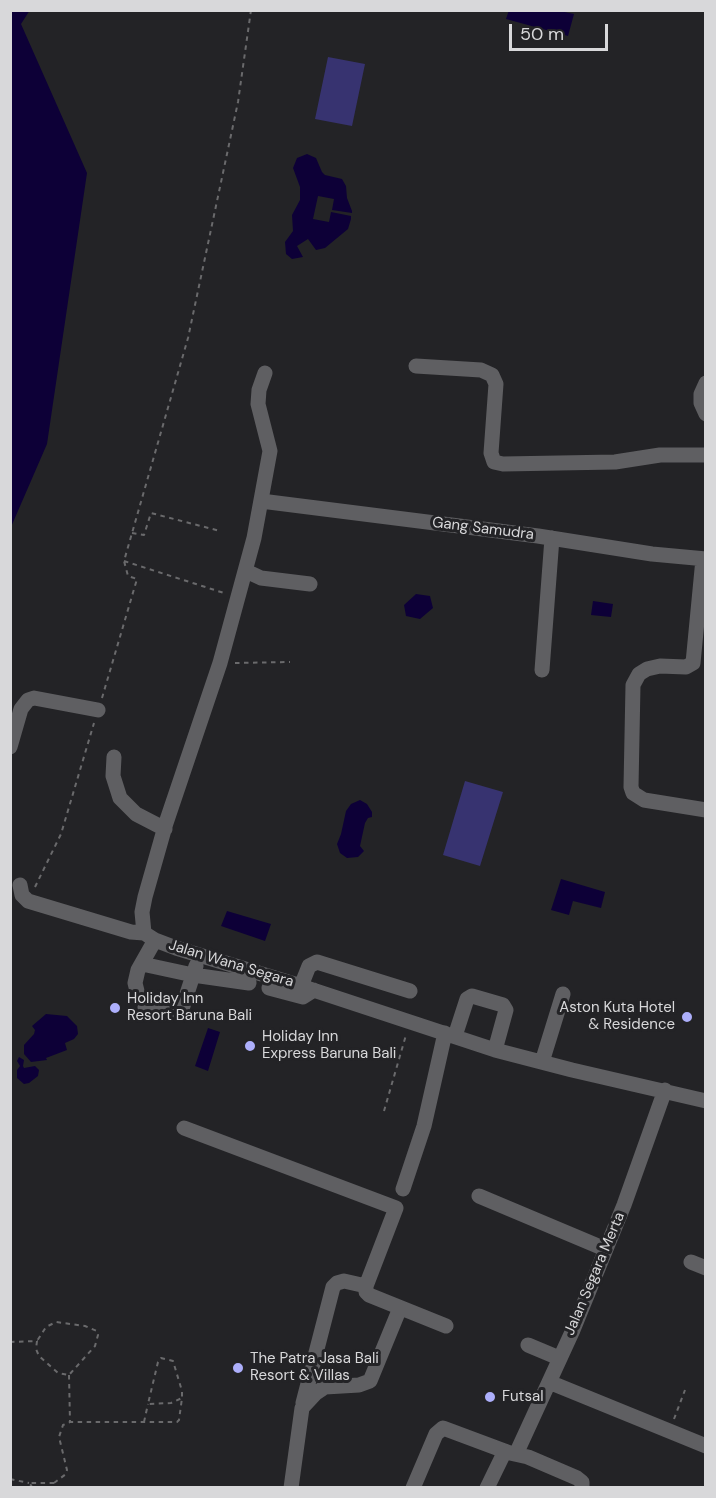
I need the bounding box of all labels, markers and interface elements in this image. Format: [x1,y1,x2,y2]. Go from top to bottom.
scale bar [512,12,611,50]
text: 50 m [520,22,564,46]
street label: Gang Samudra [431,514,535,544]
street label: Jalan Wana Segara [166,936,296,992]
place label: Holiday Inn Resort Baruna Bali [127,990,252,1025]
place label: Aston Kuta Hotel & Residence [559,999,675,1034]
marker: Holiday Inn Resort Baruna Bali [108,1001,122,1015]
marker: Aston Kuta Hotel & Residence [680,1010,694,1024]
place label: Holiday Inn Express Baruna Bali [262,1028,396,1063]
marker: Holiday Inn Express Baruna Bali [243,1039,257,1053]
street label: Jalan Segara Merta [561,1210,629,1338]
place label: The Patra Jasa Bali Resort & Villas [250,1350,379,1385]
marker: The Patra Jasa Bali Resort & Villas [231,1361,245,1375]
place label: Futsal [502,1388,544,1406]
marker: Futsal [483,1390,497,1404]

